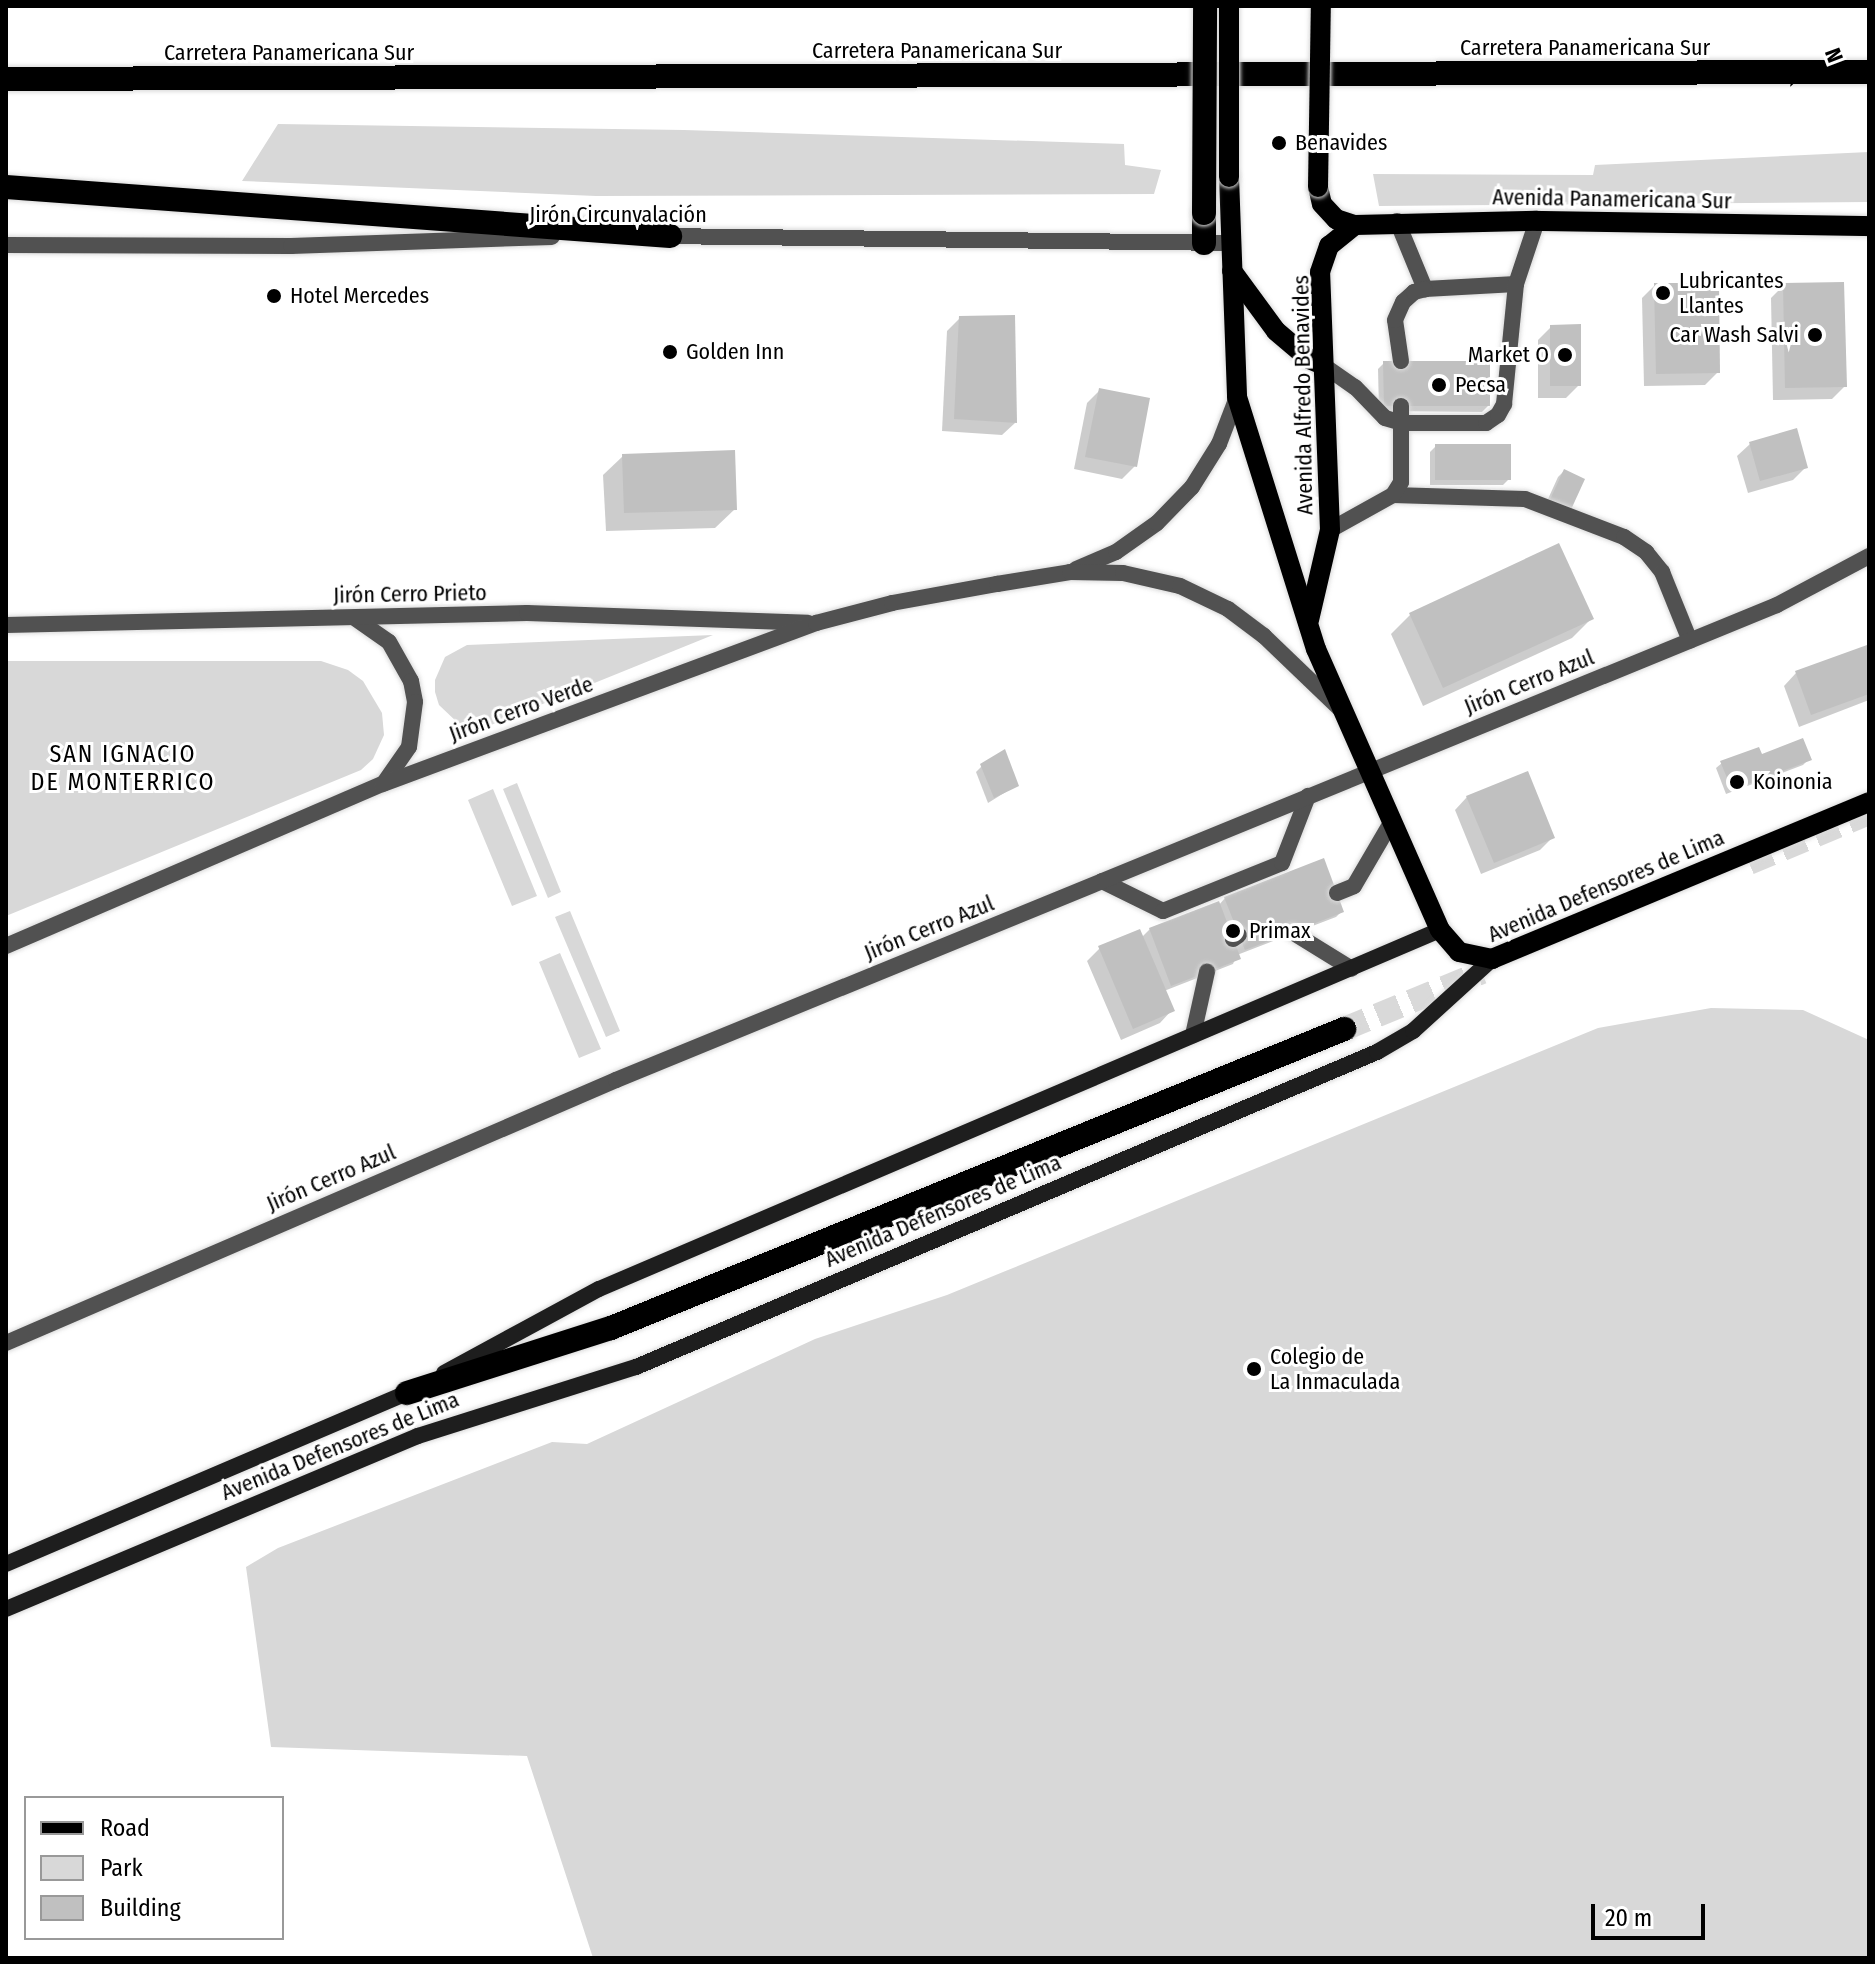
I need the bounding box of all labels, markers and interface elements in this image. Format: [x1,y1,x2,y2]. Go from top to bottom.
north arrow [1771,24,1851,104]
street label: Carretera Panamericana Sur [1460,35,1710,61]
street label: Carretera Panamericana Sur [812,38,1062,64]
street label: Carretera Panamericana Sur [164,40,414,66]
text: N [1819,44,1849,66]
place label: Benavides [1295,130,1387,156]
marker: Benavides [1270,134,1288,152]
street label: Avenida Panamericana Sur [1492,184,1732,214]
street label: Jirón Circunvalación [529,202,707,228]
place label: Lubricantes Llantes [1679,267,1784,318]
street label: Avenida Alfredo Benavides [1288,275,1318,515]
place label: Hotel Mercedes [290,283,429,309]
marker: Lubricantes Llantes [1654,284,1672,302]
marker: Hotel Mercedes [265,287,283,305]
place label: Car Wash Salvi [1669,322,1799,348]
marker: Car Wash Salvi [1806,326,1824,344]
place label: Golden Inn [686,339,784,365]
place label: Market O [1468,342,1549,368]
marker: Golden Inn [661,343,679,361]
marker: Market O [1556,346,1574,364]
place label: Pecsa [1455,372,1506,398]
marker: Pecsa [1430,376,1448,394]
street label: Jirón Cerro Prieto [333,579,487,609]
street label: Jirón Cerro Azul [1460,644,1598,720]
street label: Jirón Cerro Verde [445,671,597,747]
district label: SAN IGNACIO DE MONTERRICO [31,741,215,797]
place label: Koinonia [1753,769,1833,795]
marker: Koinonia [1728,773,1746,791]
street label: Avenida Defensores de Lima [1484,824,1728,948]
street label: Jirón Cerro Azul [860,890,998,966]
place label: Primax [1249,918,1311,944]
marker: Primax [1224,922,1242,940]
street label: Jirón Cerro Azul [263,1139,399,1217]
street label: Avenida Defensores de Lima [821,1149,1065,1273]
place label: Colegio de La Inmaculada [1270,1343,1400,1394]
marker: Colegio de La Inmaculada [1245,1360,1263,1378]
street label: Avenida Defensores de Lima [217,1386,463,1506]
legend [24,1796,284,1940]
text: Road [100,1814,150,1842]
text: Park [100,1854,143,1882]
scale bar [1595,1888,1709,1938]
text: Building [100,1894,181,1922]
text: 20 m [1605,1904,1652,1932]

